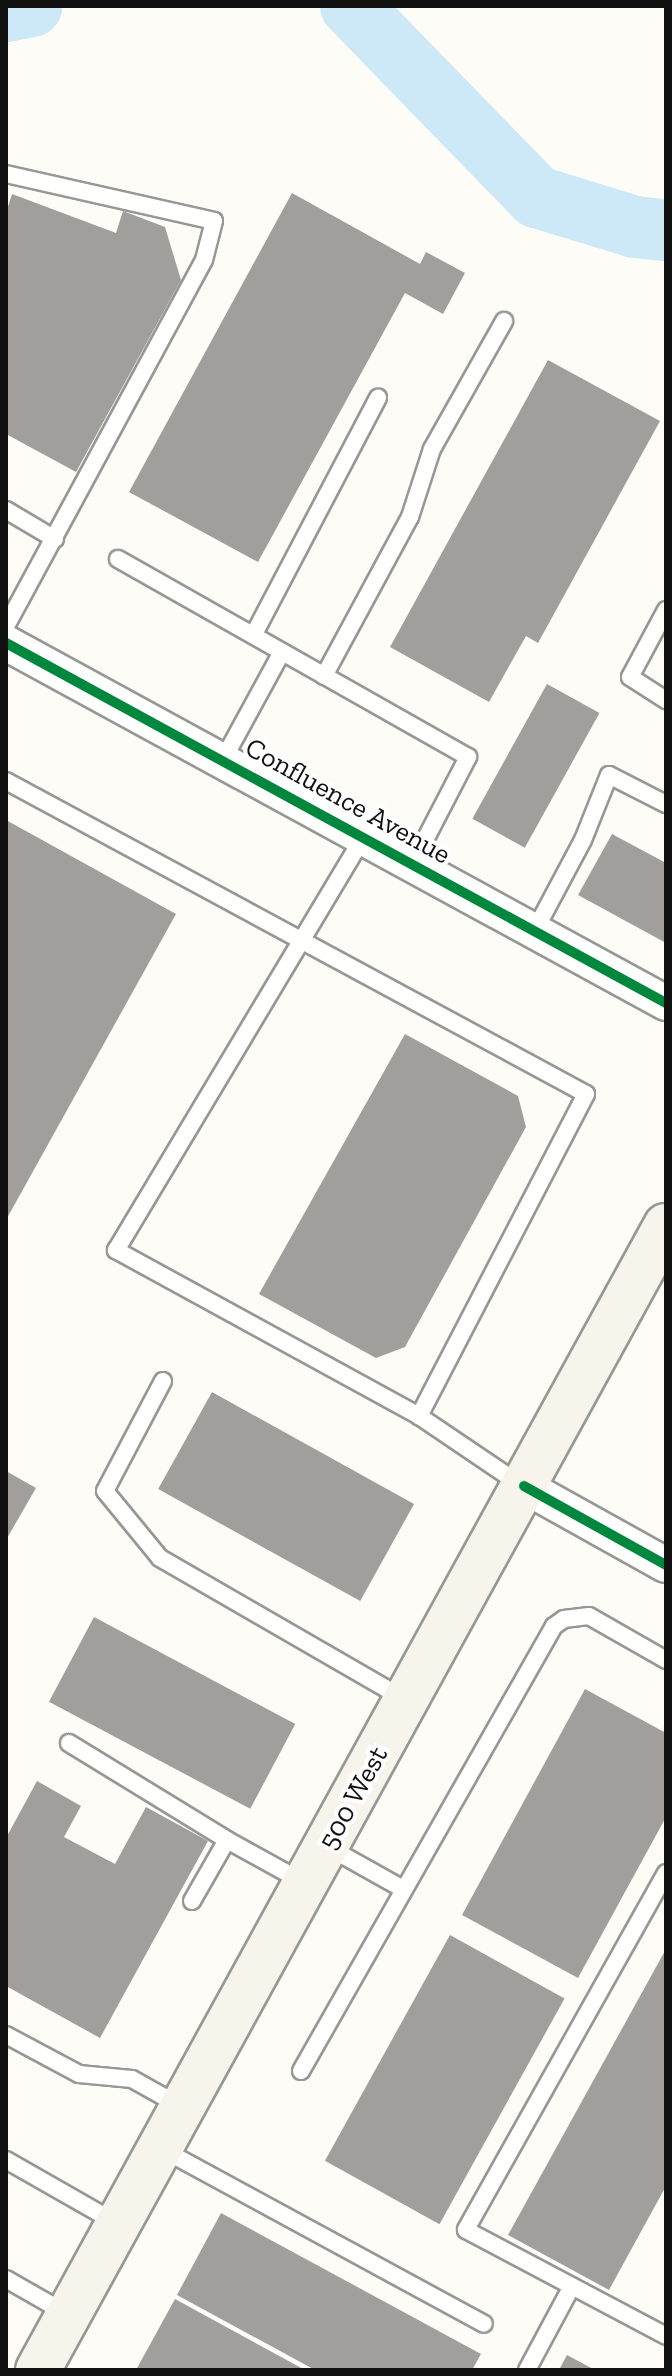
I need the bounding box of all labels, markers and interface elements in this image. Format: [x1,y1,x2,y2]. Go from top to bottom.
street label: Confluence Avenue [239,730,457,872]
street label: 500 West [311,1740,395,1856]

